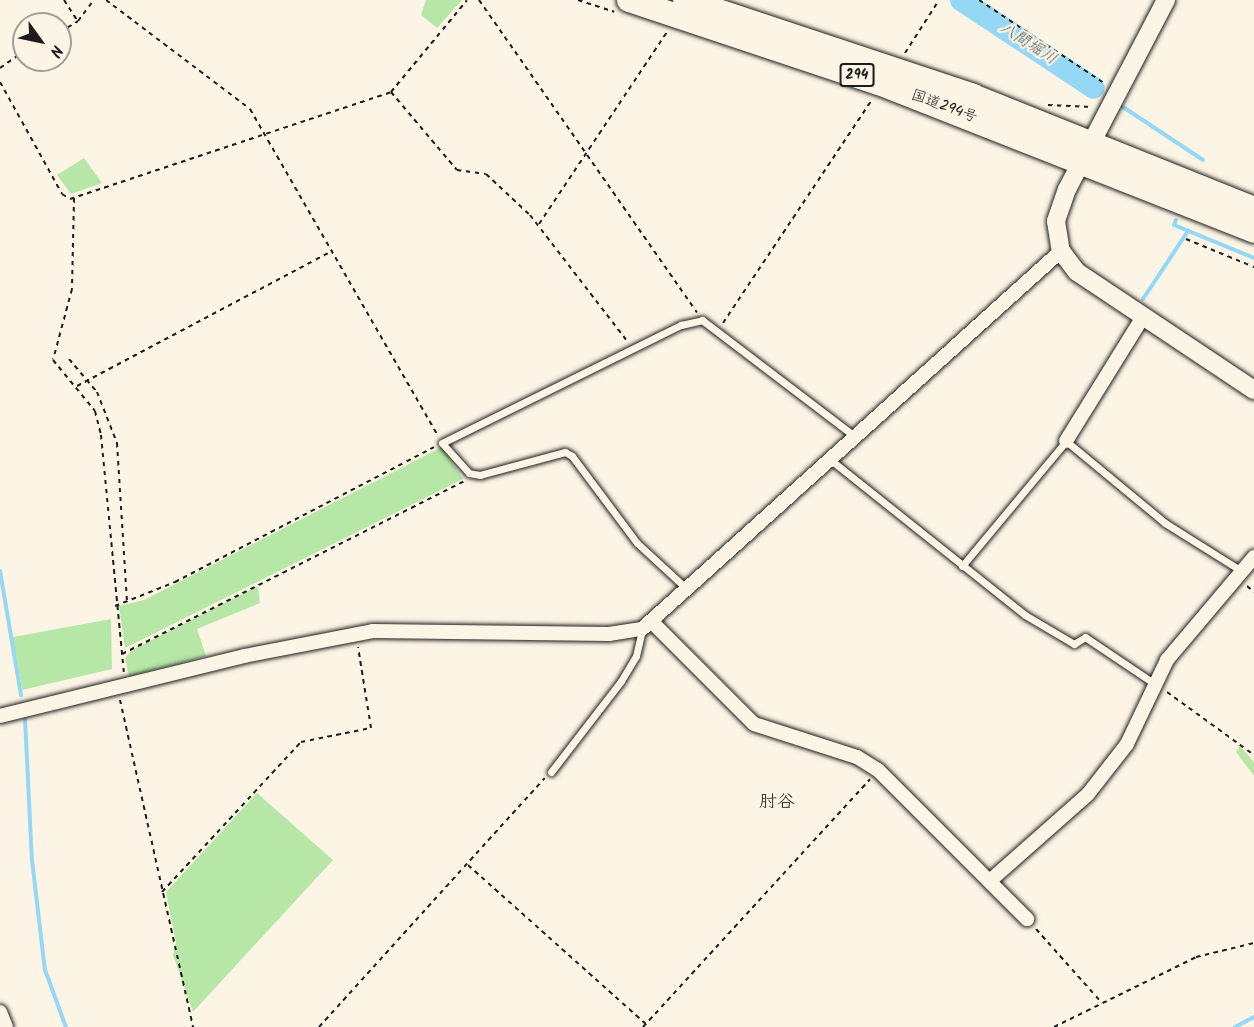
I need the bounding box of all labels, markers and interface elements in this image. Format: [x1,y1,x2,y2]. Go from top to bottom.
north arrow [12,12,72,72]
water label: 八間堀川 [996,19,1060,69]
text: N [43,40,69,62]
road number: 294 [839,64,875,86]
street label: 国道294号 [908,87,980,127]
district label: 肘谷 [759,792,795,814]

